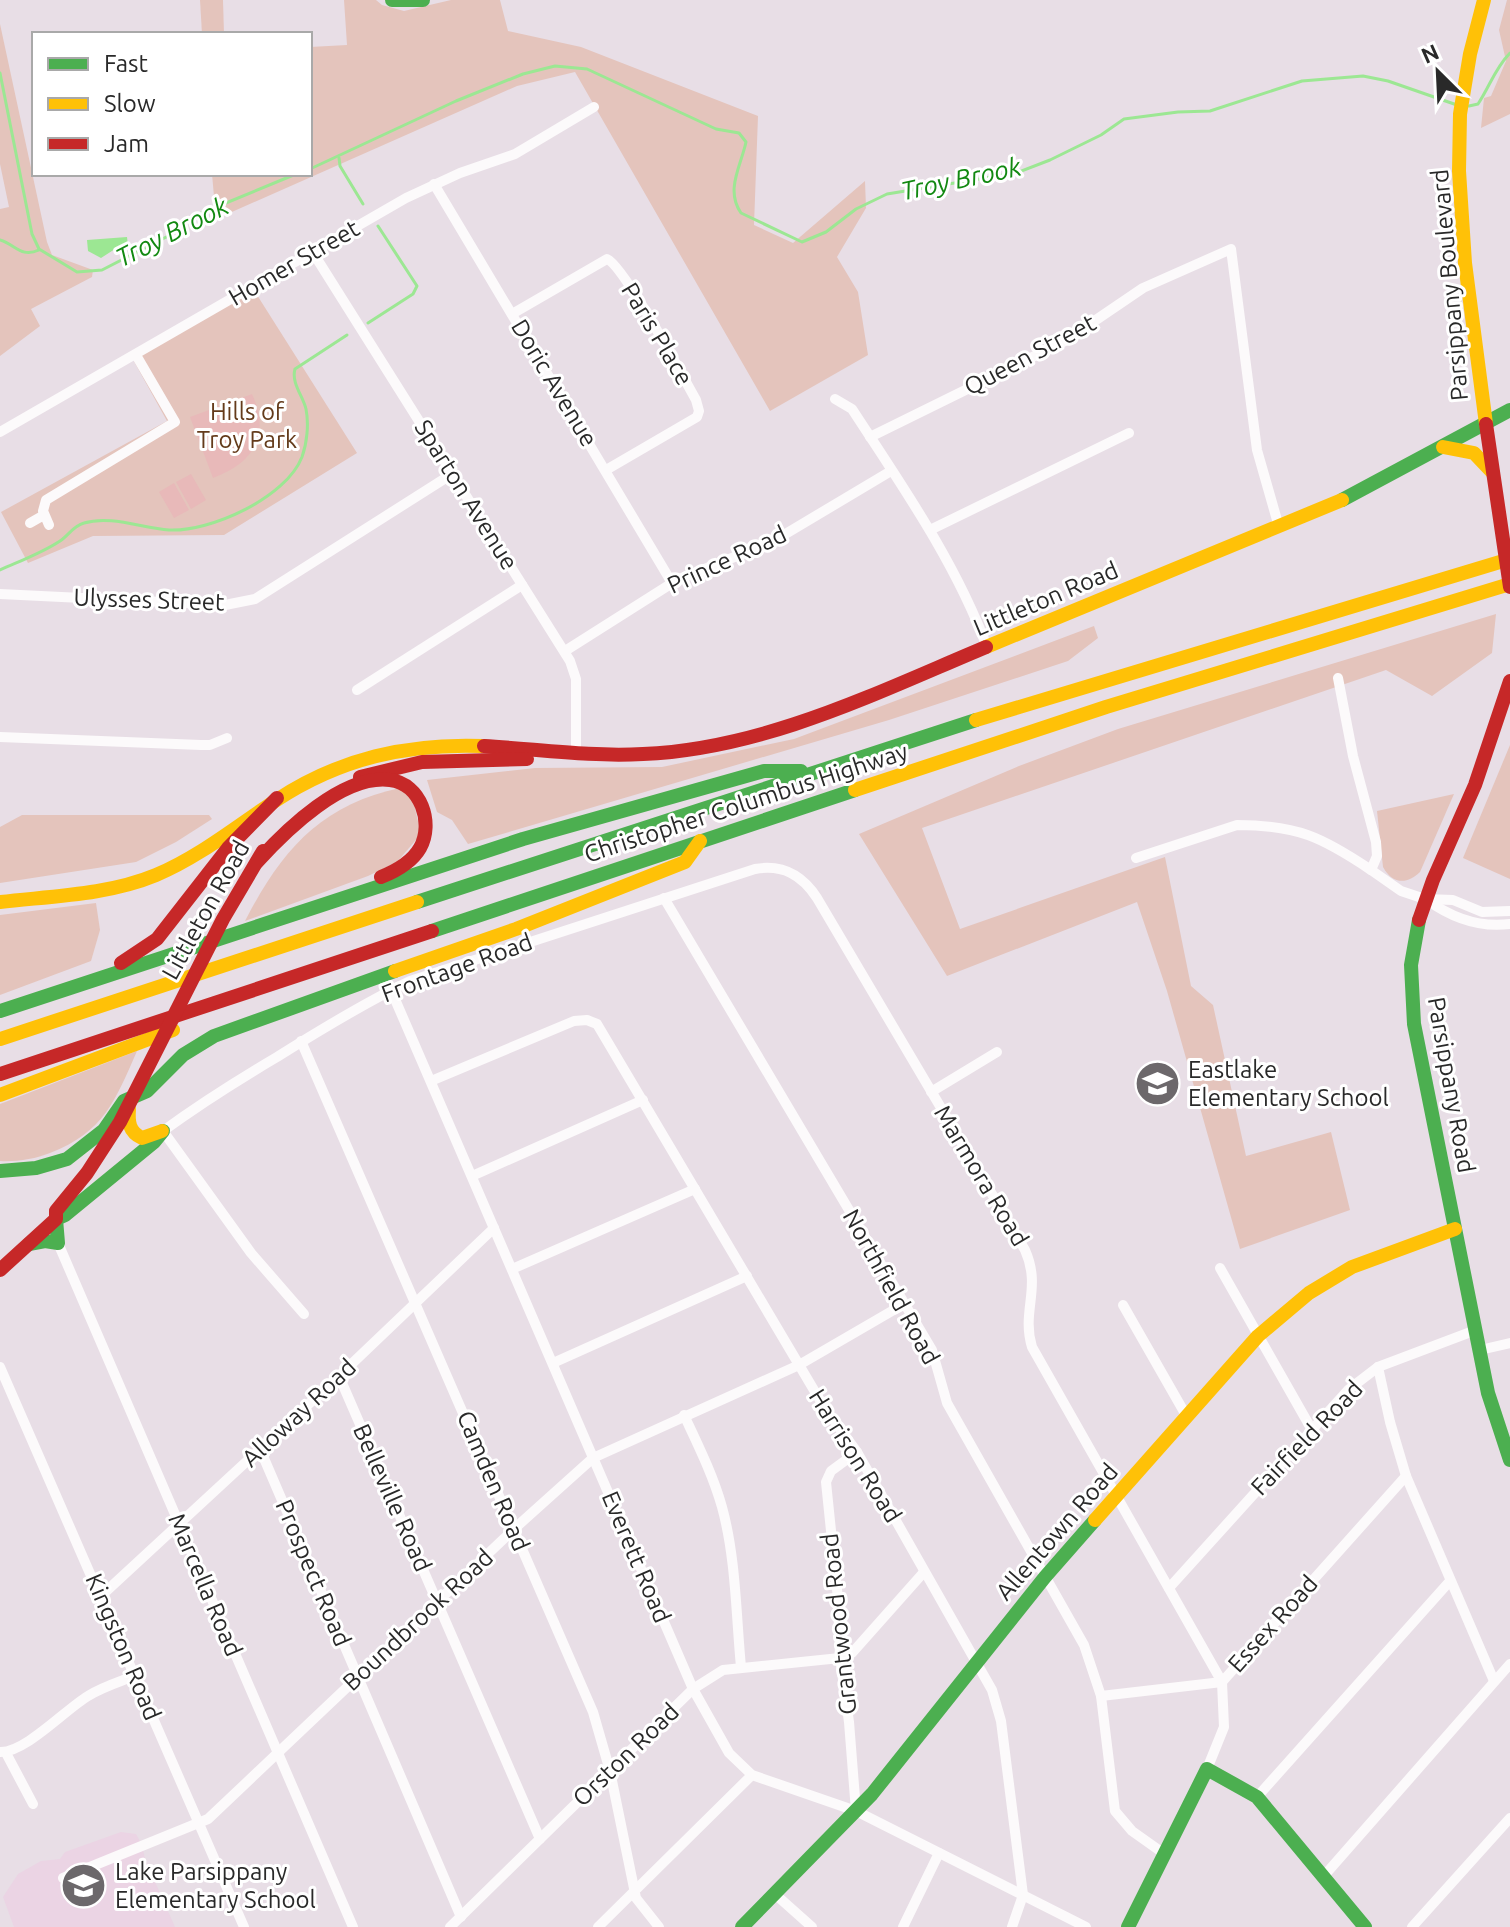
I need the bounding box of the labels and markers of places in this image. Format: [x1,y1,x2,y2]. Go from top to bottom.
place label: Eastlake Elementary School [1188,1056,1389,1111]
school or university icon: Eastlake Elementary School [1133,1060,1181,1108]
place label: Lake Parsippany Elementary School [115,1858,316,1913]
school or university icon: Lake Parsippany Elementary School [60,1862,108,1910]

